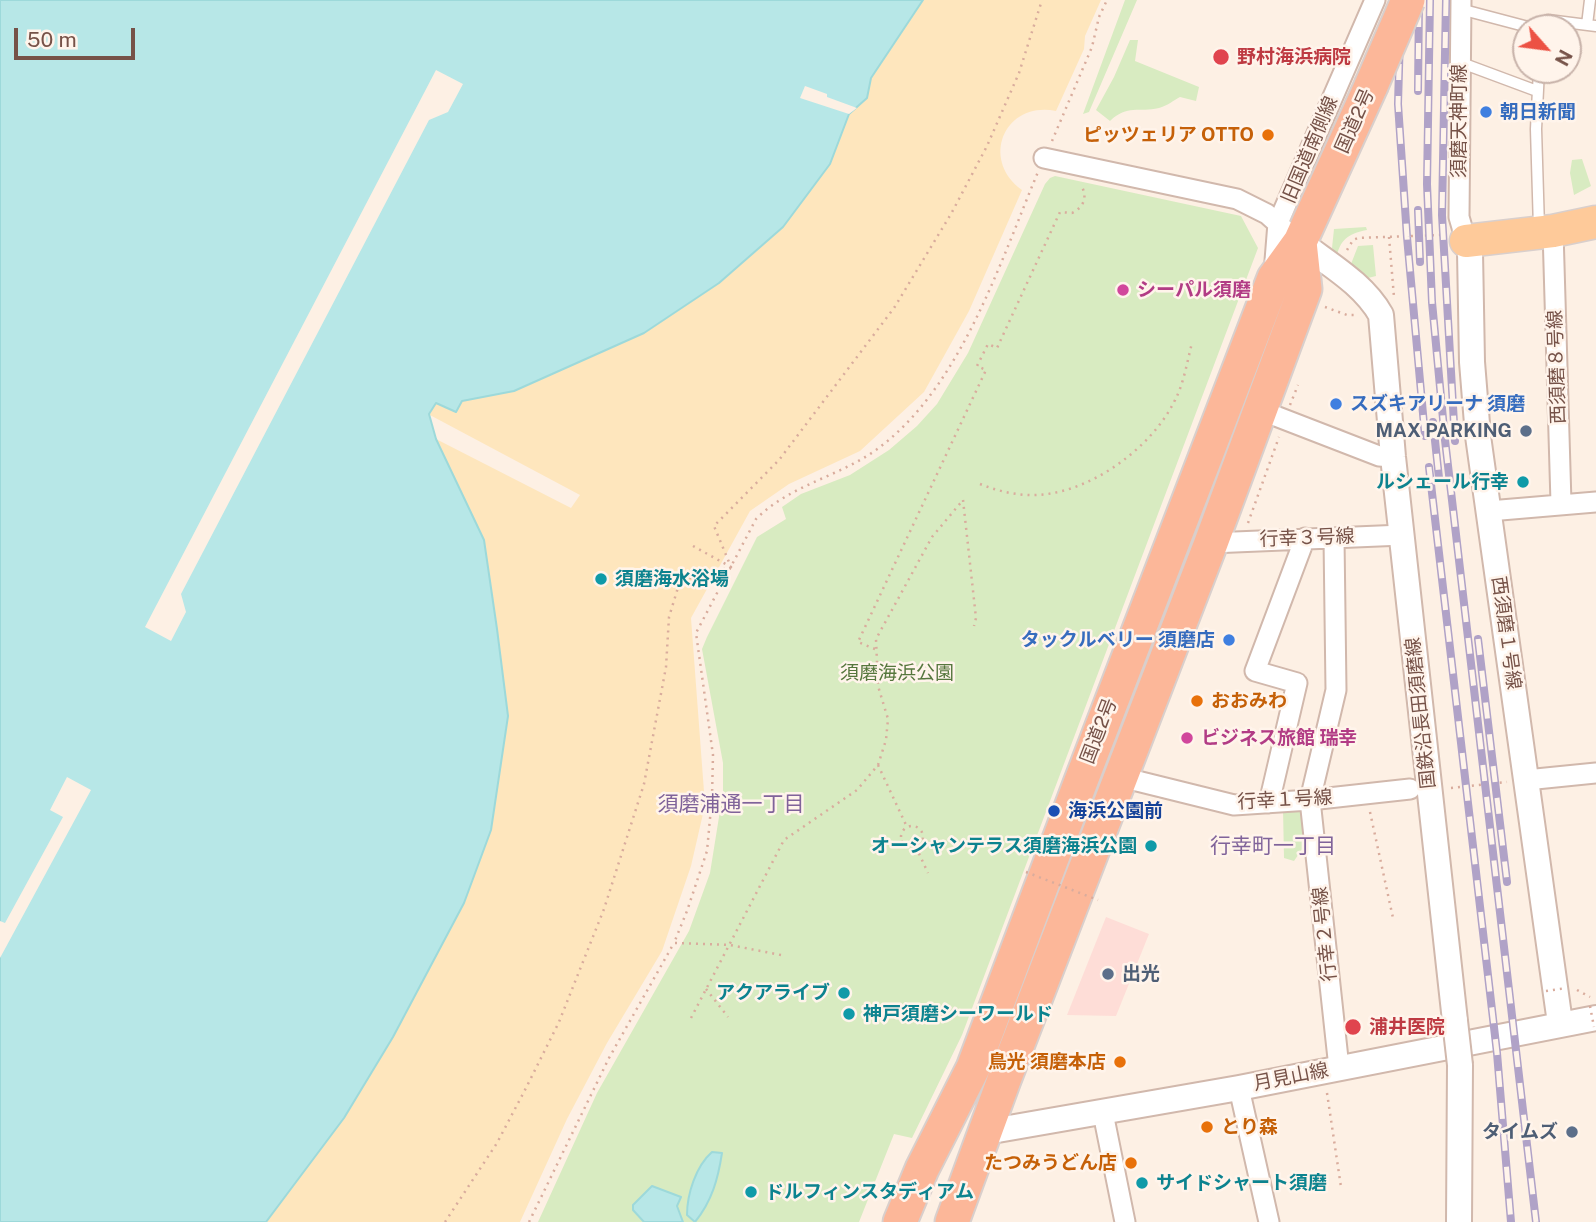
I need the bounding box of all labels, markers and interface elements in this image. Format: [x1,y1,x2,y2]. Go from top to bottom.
scale bar [18,14,138,58]
north arrow [1512,14,1582,84]
text: 50 m [27,27,77,52]
place label: 野村海浜病院 [1237,46,1351,68]
text: N [1551,46,1577,70]
marker: 野村海浜病院 [1211,47,1231,67]
street label: 須磨天神町線 [1448,64,1470,178]
street label: 国道2号 [1331,85,1379,157]
street label: 旧国道南側線 [1277,93,1343,207]
place label: 朝日新聞 [1500,101,1576,123]
marker: 朝日新聞 [1478,104,1494,120]
place label: ピッツェリア OTTO [1083,124,1254,146]
marker: ピッツェリア OTTO [1260,127,1276,143]
place label: シーパル須磨 [1137,279,1251,301]
marker: シーパル須磨 [1115,282,1131,298]
street label: 西須磨８号線 [1544,310,1570,424]
place label: スズキアリーナ 須磨 [1350,393,1525,415]
marker: スズキアリーナ 須磨 [1328,396,1344,412]
place label: MAX PARKING [1376,420,1512,442]
marker: MAX PARKING [1518,423,1534,439]
place label: ルシェール行幸 [1376,471,1509,493]
marker: ルシェール行幸 [1515,474,1531,490]
street label: 行幸３号線 [1259,525,1355,551]
place label: 須磨海水浴場 [615,568,729,590]
marker: 須磨海水浴場 [593,571,609,587]
street label: 西須磨１号線 [1487,575,1525,691]
place label: タックルベリー 須磨店 [1021,629,1215,651]
marker: タックルベリー 須磨店 [1221,632,1237,648]
street label: 国鉄沿長田須磨線 [1402,636,1440,790]
park label: 須磨海浜公園 [840,662,954,684]
place label: おおみわ [1211,690,1287,712]
marker: おおみわ [1189,693,1205,709]
street label: 国道2号 [1076,695,1122,767]
place label: ビジネス旅館 瑞幸 [1201,727,1357,749]
marker: ビジネス旅館 瑞幸 [1179,730,1195,746]
street label: 行幸１号線 [1237,786,1333,814]
district label: 須磨浦通一丁目 [658,792,804,818]
place label: 海浜公園前 [1068,800,1163,822]
marker: 海浜公園前 [1046,803,1062,819]
district label: 行幸町一丁目 [1210,834,1336,860]
place label: オーシャンテラス須磨海浜公園 [871,835,1137,857]
marker: オーシャンテラス須磨海浜公園 [1143,838,1159,854]
street label: 行幸２号線 [1309,886,1341,982]
place label: 出光 [1122,963,1160,985]
marker: 出光 [1100,966,1116,982]
place label: アクアライブ [716,982,830,1004]
marker: アクアライブ [836,985,852,1001]
place label: 神戸須磨シーワールド [863,1003,1053,1025]
marker: 神戸須磨シーワールド [841,1006,857,1022]
place label: 浦井医院 [1369,1016,1445,1038]
marker: 浦井医院 [1343,1017,1363,1037]
place label: 鳥光 須磨本店 [988,1051,1106,1073]
marker: 鳥光 須磨本店 [1112,1054,1128,1070]
street label: 月見山線 [1252,1059,1330,1095]
place label: とり森 [1221,1116,1278,1138]
marker: とり森 [1199,1119,1215,1135]
place label: タイムズ [1482,1121,1558,1143]
marker: タイムズ [1564,1124,1580,1140]
place label: たつみうどん店 [984,1152,1117,1174]
marker: たつみうどん店 [1123,1155,1139,1171]
place label: サイドシャート須磨 [1156,1172,1327,1194]
marker: サイドシャート須磨 [1134,1175,1150,1191]
place label: ドルフィンスタディアム [765,1181,974,1203]
marker: ドルフィンスタディアム [743,1184,759,1200]

